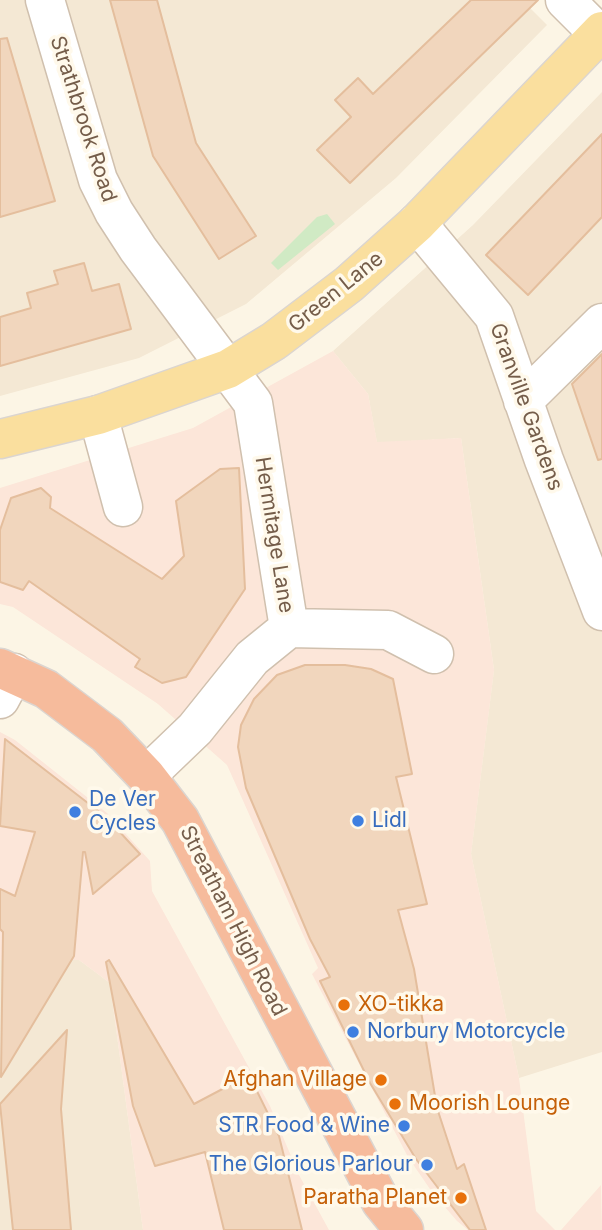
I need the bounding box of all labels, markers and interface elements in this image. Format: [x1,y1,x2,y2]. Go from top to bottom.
street label: Strathbrook Road [44,33,122,205]
street label: Green Lane [284,246,388,338]
street label: Granville Gardens [484,320,568,494]
street label: Hermitage Lane [249,455,299,615]
place label: De Ver Cycles [89,787,156,837]
marker: De Ver Cycles [67,804,83,820]
place label: Lidl [372,808,407,834]
marker: Lidl [350,813,366,829]
street label: Streatham High Road [174,822,292,1020]
place label: XO-tikka [358,992,444,1018]
marker: XO-tikka [336,997,352,1013]
place label: Norbury Motorcycle [367,1019,566,1045]
marker: Norbury Motorcycle [345,1024,361,1040]
place label: Afghan Village [223,1067,367,1093]
marker: Afghan Village [373,1072,389,1088]
place label: Moorish Lounge [409,1091,570,1117]
marker: Moorish Lounge [387,1096,403,1112]
place label: STR Food & Wine [218,1113,390,1139]
marker: STR Food & Wine [396,1118,412,1134]
place label: The Glorious Parlour [209,1152,413,1178]
marker: The Glorious Parlour [419,1157,435,1173]
place label: Paratha Planet [303,1185,447,1211]
marker: Paratha Planet [453,1190,469,1206]

